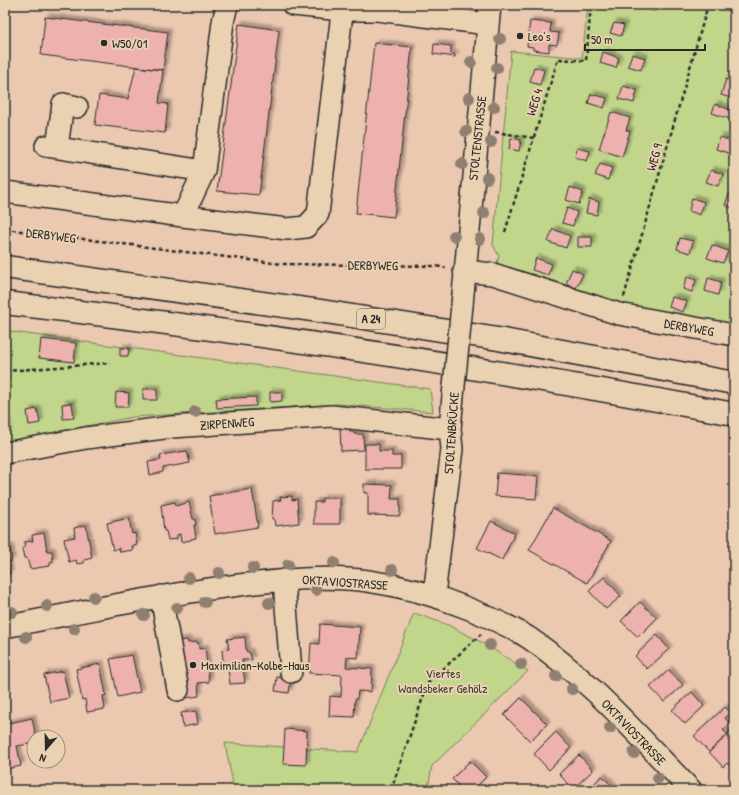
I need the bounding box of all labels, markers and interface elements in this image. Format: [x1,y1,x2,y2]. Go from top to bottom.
scale bar [585,26,705,52]
place label: Leo‘s [528,27,551,45]
marker: Leo‘s [515,31,525,41]
text: 50 m [591,31,612,48]
place label: W50/01 [112,34,148,52]
marker: W50/01 [99,38,109,48]
street label: WEG 4 [521,86,547,118]
street label: STOLTENSTRASSE [464,95,490,181]
street label: WEG 9 [642,141,667,173]
street label: DERBYWEG [25,223,78,247]
street label: DERBYWEG [348,256,399,274]
road number: A 24 [357,309,385,329]
street label: DERBYWEG [663,314,716,340]
street label: STOLTENBRÜCKE [439,391,463,475]
street label: ZIRPENWEG [199,412,256,434]
street label: OKTAVIOSTRASSE [301,570,389,594]
place label: Maximilian-Kolbe-Haus [201,656,310,674]
marker: Maximilian-Kolbe-Haus [188,660,198,670]
park label: Viertes Wandsbeker Gehölz [398,664,488,697]
street label: OKTAVIOSTRASSE [598,695,671,769]
north arrow [26,729,66,769]
text: N [37,751,48,766]

